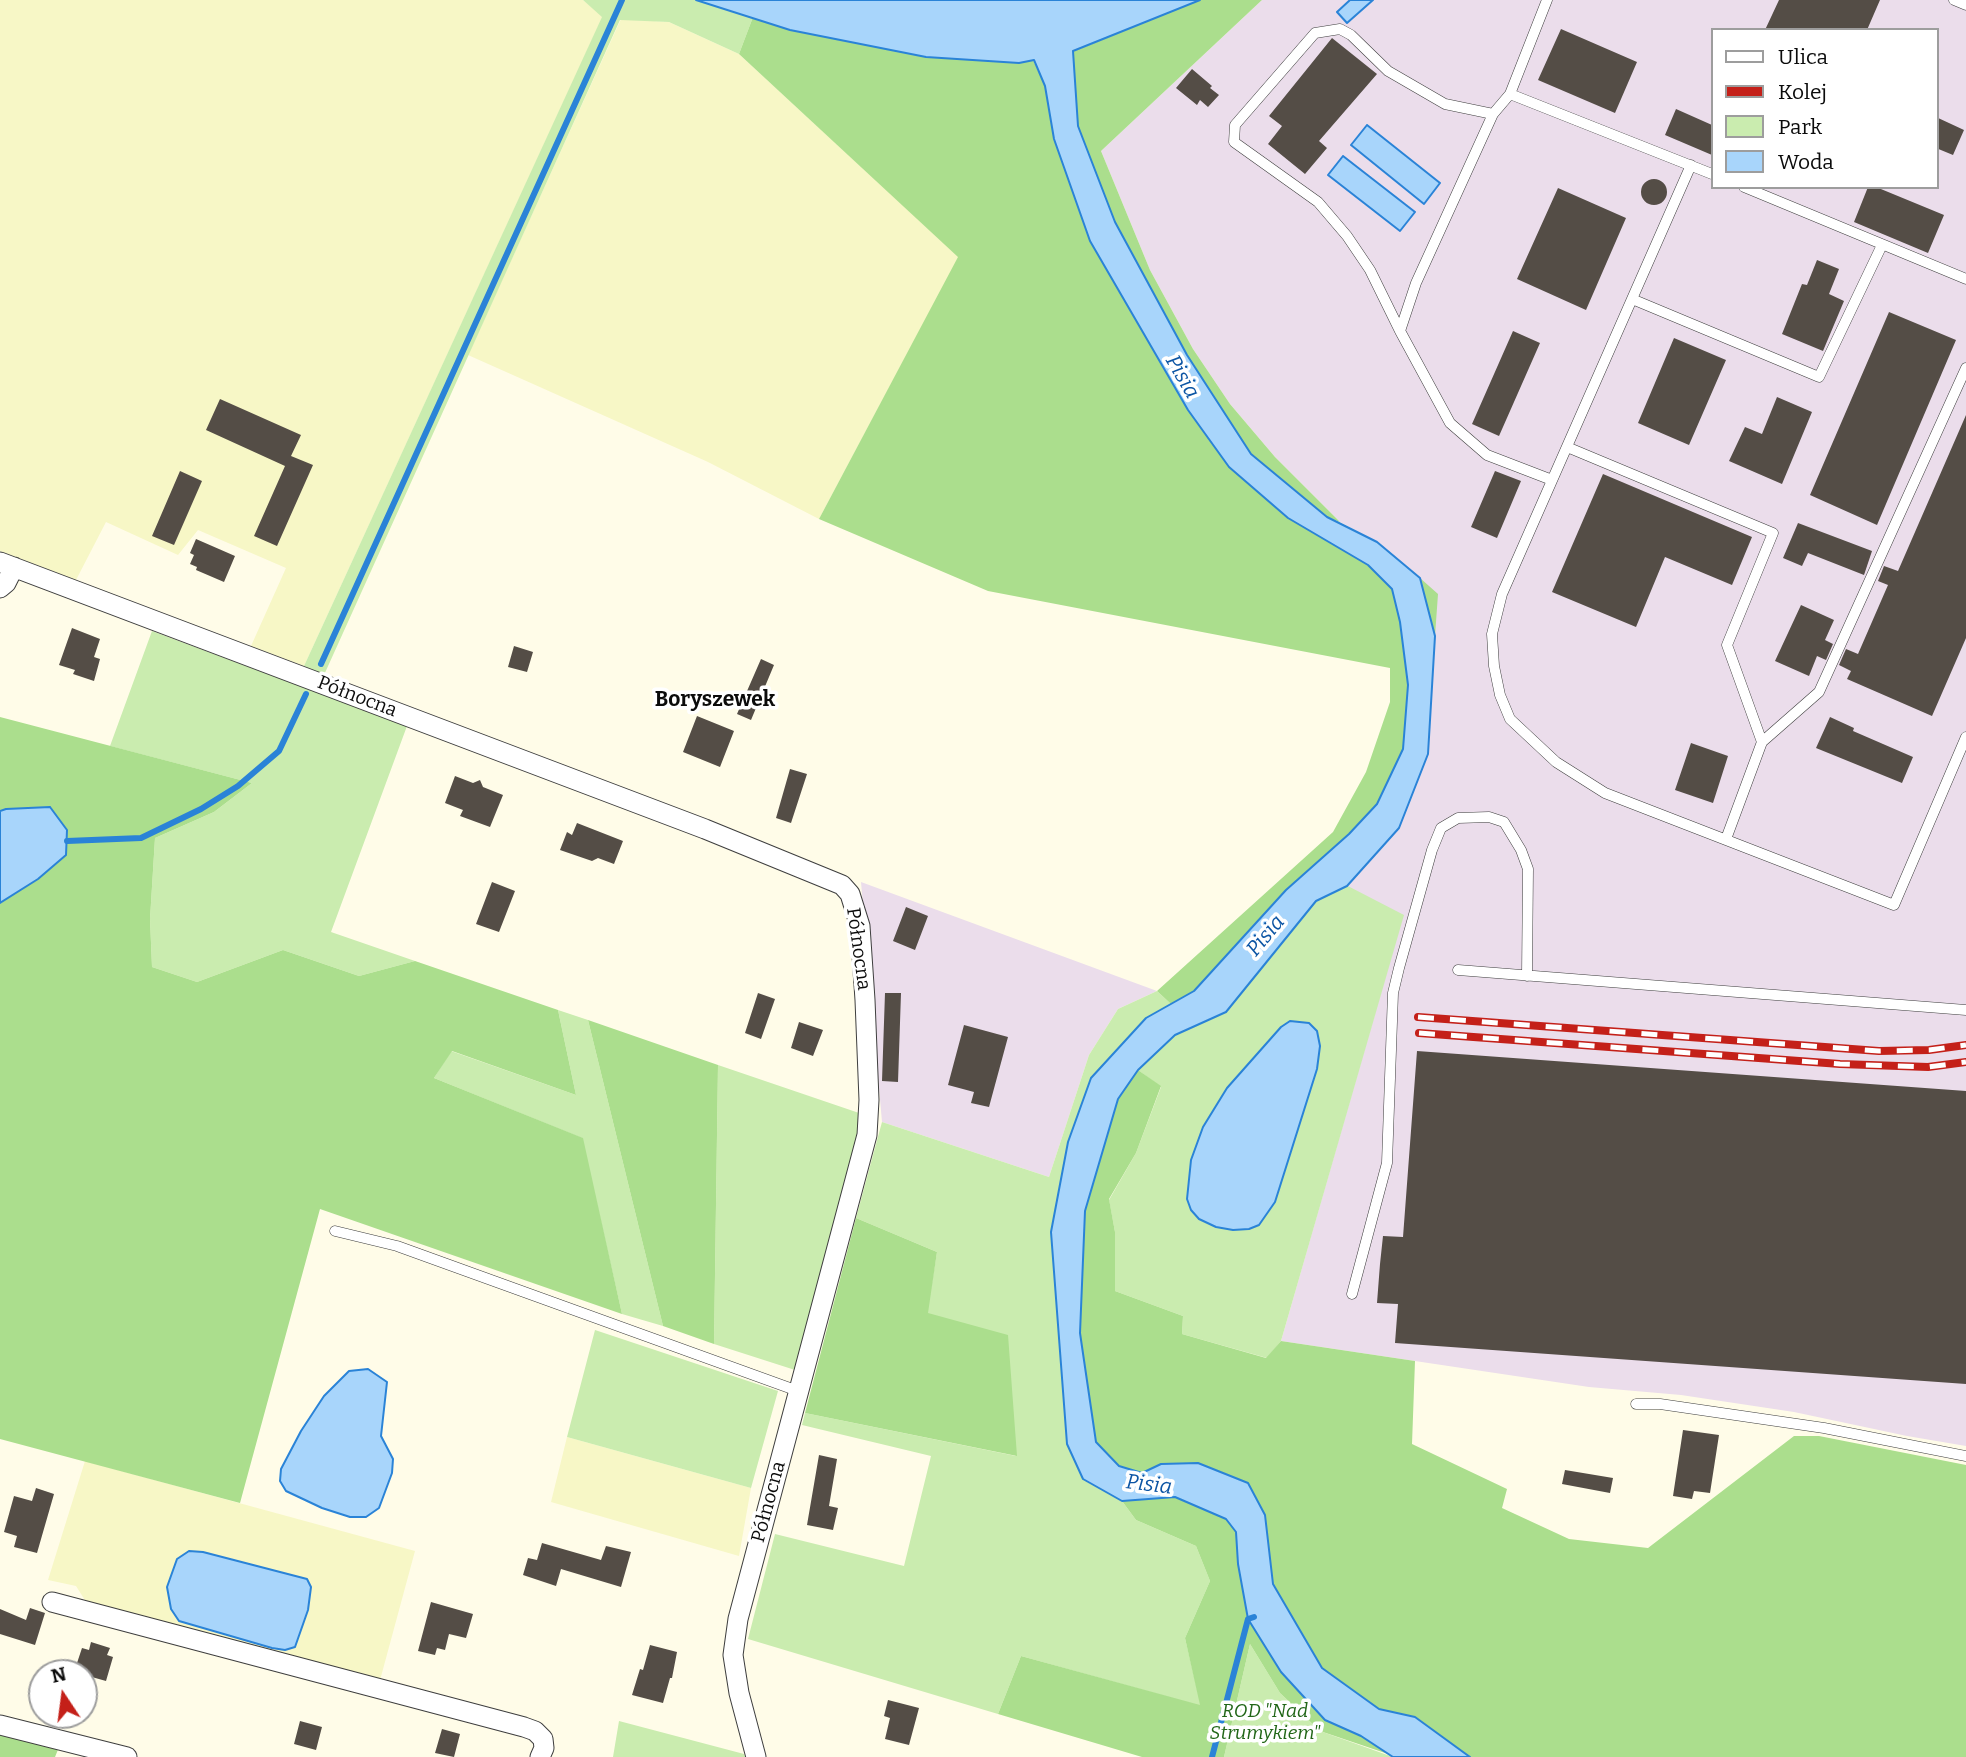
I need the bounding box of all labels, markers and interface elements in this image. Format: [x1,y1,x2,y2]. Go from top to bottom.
legend [1710,28,1938,189]
text: Ulica [1778,44,1828,70]
text: Kolej [1778,79,1827,105]
text: Park [1778,114,1822,140]
text: Woda [1778,149,1834,175]
water label: Pisia [1160,351,1204,403]
street label: Północna [314,671,400,723]
district label: Boryszewek [655,687,775,713]
street label: Północna [841,906,875,992]
water label: Pisia [1241,910,1291,962]
street label: Północna [747,1459,791,1545]
water label: Pisia [1125,1470,1173,1500]
north arrow [28,1659,98,1729]
text: N [49,1662,68,1688]
park label: ROD "Nad Strumykiem" [1210,1701,1320,1745]

